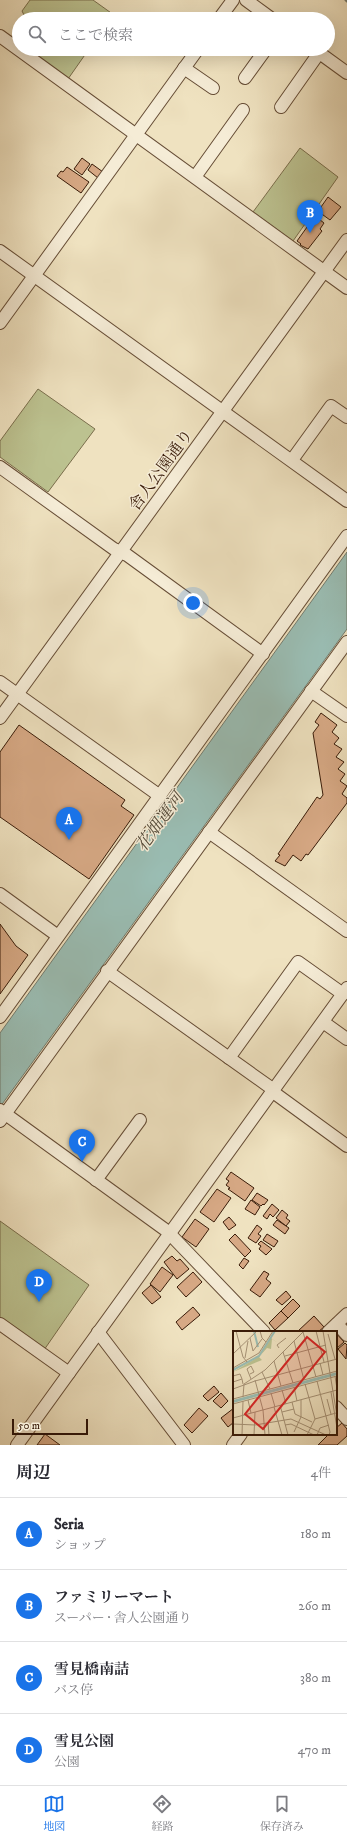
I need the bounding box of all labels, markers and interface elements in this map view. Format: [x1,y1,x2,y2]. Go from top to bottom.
search box [12,12,335,56]
icon: search [26,23,48,45]
text: ここで検索 [58,26,133,45]
pin: B [297,200,323,233]
street label: 舎人公園通り [125,425,197,515]
your location [183,593,203,613]
water label: 花畑運河 [131,786,191,856]
pin: A [56,807,82,840]
pin: C [69,1129,95,1162]
pin: D [26,1269,52,1302]
inset map [233,1331,337,1435]
scale bar [12,1417,88,1436]
text: 50 m [18,1419,40,1433]
text: 周辺 [16,1462,50,1484]
text: 4件 [311,1465,331,1481]
text: Seria [54,1515,84,1534]
text: A [25,1526,33,1542]
text: 180 m [300,1526,331,1542]
text: ショップ [54,1537,106,1553]
text: ファミリーマート [54,1588,174,1607]
text: B [25,1598,33,1614]
text: 260 m [298,1598,331,1614]
text: スーパー · 舎人公園通り [54,1610,191,1626]
text: 雪見橋南詰 [54,1660,129,1679]
text: C [25,1670,33,1686]
text: 380 m [300,1670,331,1686]
text: バス停 [54,1682,93,1698]
text: 雪見公園 [54,1732,114,1751]
text: D [24,1742,34,1758]
text: 470 m [298,1742,331,1758]
text: 公園 [54,1754,80,1770]
tab: 地図 [43,1793,65,1834]
tab: 経路 [151,1793,173,1834]
tab: 保存済み [260,1793,304,1834]

